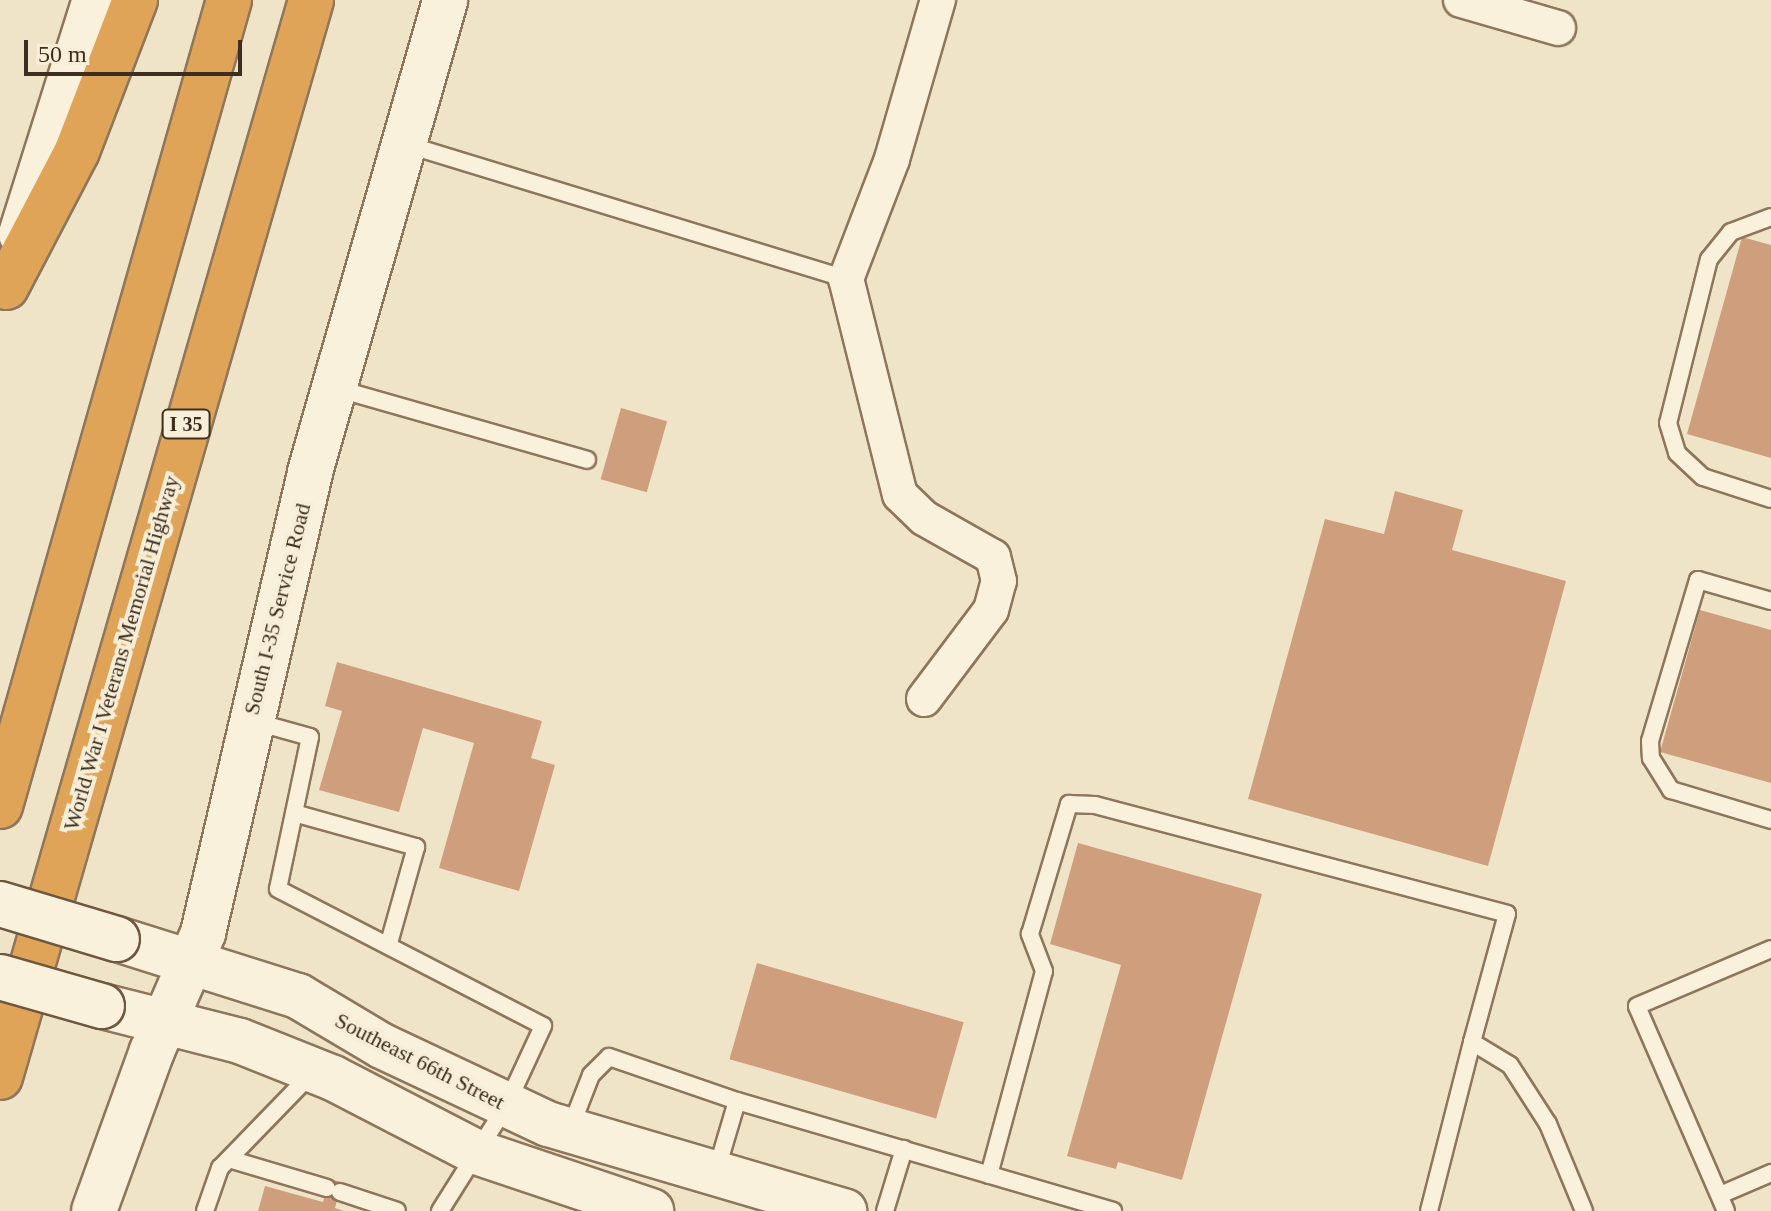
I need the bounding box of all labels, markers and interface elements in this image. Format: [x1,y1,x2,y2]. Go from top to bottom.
scale bar [28,24,246,74]
text: 50 m [38,41,87,67]
road number: I 35 [160,408,212,440]
street label: World War I Veterans Memorial Highway [58,472,184,834]
street label: South I-35 Service Road [238,501,316,717]
street label: Southeast 66th Street [331,1007,509,1115]

